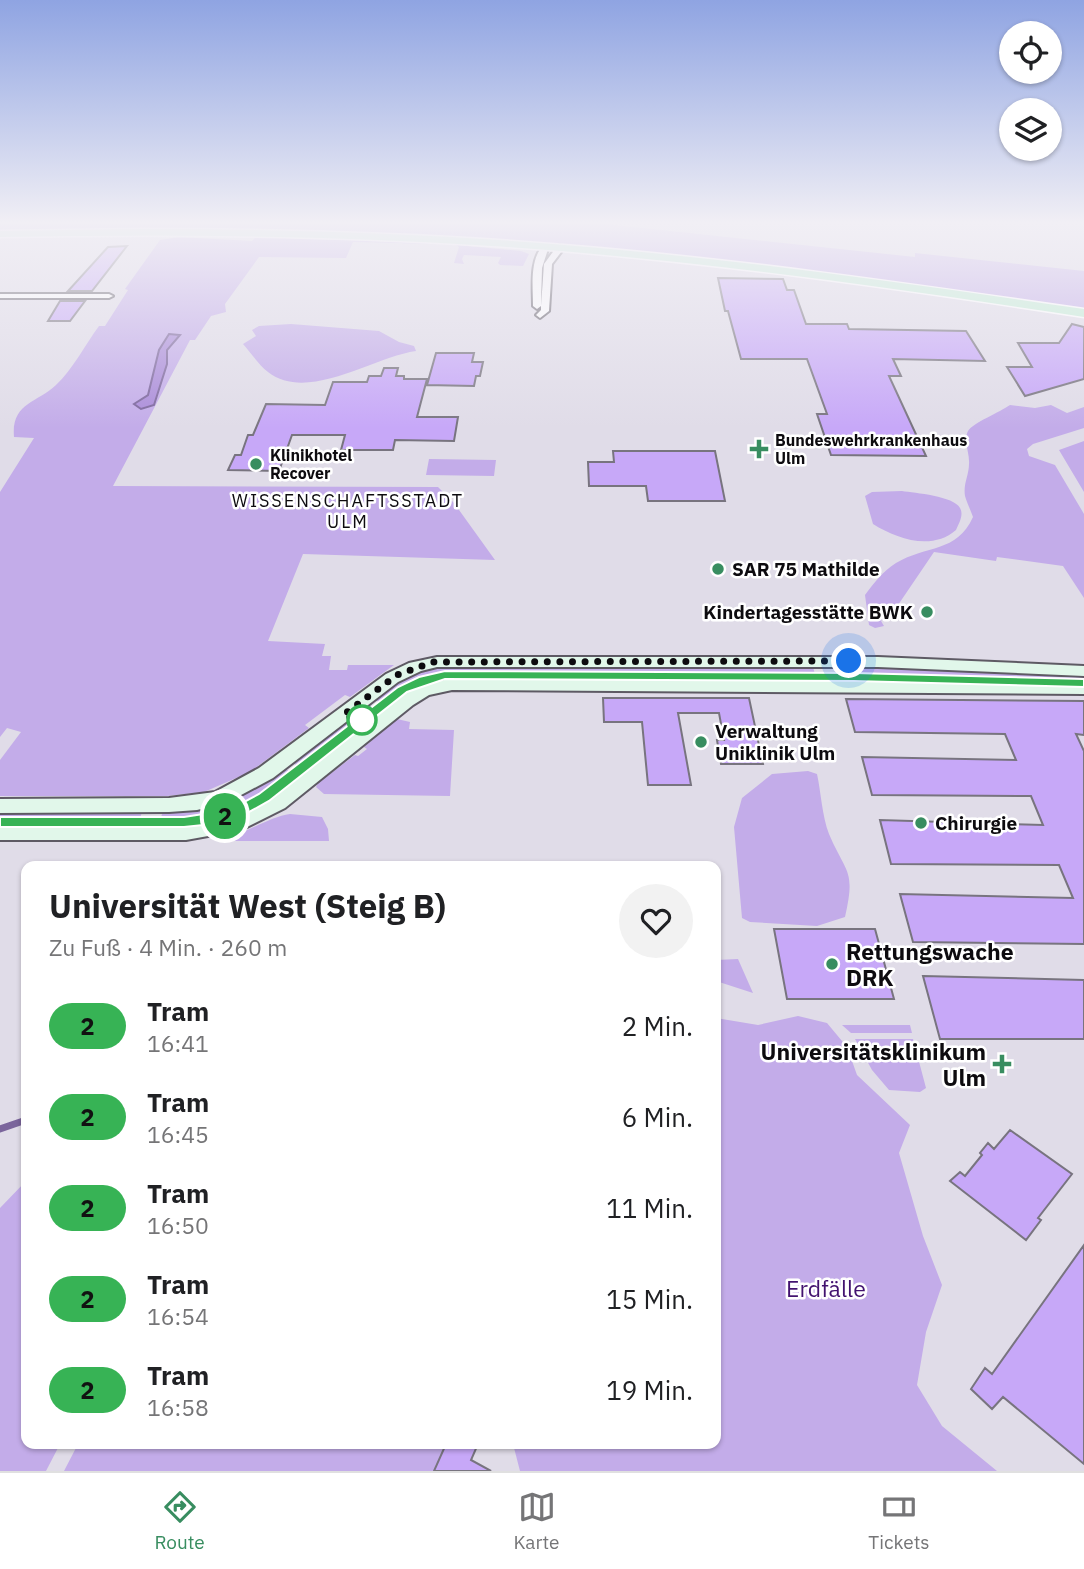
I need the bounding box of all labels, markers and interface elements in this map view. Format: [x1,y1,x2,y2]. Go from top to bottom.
map controls [999,21,1062,161]
button: locate [999,21,1062,84]
button: layers [999,98,1062,161]
place label: Bundeswehrkrankenhaus Ulm [775,430,967,468]
marker: Bundeswehrkrankenhaus Ulm [749,439,769,459]
place label: Klinikhotel Recover [270,445,352,483]
marker: Klinikhotel Recover [248,456,264,472]
district label: WISSENSCHAFTSSTADT ULM [232,489,464,533]
place label: SAR 75 Mathilde [732,557,880,581]
marker: SAR 75 Mathilde [710,561,726,577]
place label: Kindertagesstätte BWK [703,600,913,624]
marker: Kindertagesstätte BWK [919,604,935,620]
your location [831,643,866,678]
unlabelled marker [347,705,377,735]
place label: Verwaltung Uniklinik Ulm [715,719,835,765]
marker: Verwaltung Uniklinik Ulm [693,734,709,750]
line badge: 2 [202,793,248,839]
text: 2 [218,800,232,832]
place label: Chirurgie [935,811,1017,835]
marker: Chirurgie [913,815,929,831]
text: Universität West (Steig B) [49,884,446,927]
button: heart [619,884,693,958]
text: Zu Fuß · 4 Min. · 260 m [49,932,287,962]
place label: Rettungswache DRK [846,936,1014,992]
marker: Rettungswache DRK [824,956,840,972]
text: Tram [147,994,209,1028]
text: 2 Min. [622,1009,693,1043]
text: 2 [80,1010,95,1042]
text: 16:41 [147,1028,209,1058]
place label: Universitätsklinikum Ulm [761,1036,986,1092]
marker: Universitätsklinikum Ulm [992,1054,1012,1074]
text: Tram [147,1085,209,1119]
text: 6 Min. [622,1100,693,1134]
text: 2 [80,1101,95,1133]
text: 16:45 [147,1119,209,1149]
text: Tram [147,1176,209,1210]
text: 11 Min. [606,1191,693,1225]
text: 2 [80,1192,95,1224]
text: 16:50 [147,1210,209,1240]
text: Tram [147,1267,209,1301]
park label: Erdfälle [786,1273,866,1303]
text: 15 Min. [606,1282,693,1316]
text: 2 [80,1283,95,1315]
text: 16:54 [147,1301,209,1331]
text: Tram [147,1358,209,1392]
text: 19 Min. [606,1373,693,1407]
text: 2 [80,1374,95,1406]
text: 16:58 [147,1392,209,1422]
tab: Route [154,1488,205,1554]
tab: Karte [514,1488,560,1554]
tab: Tickets [868,1488,930,1554]

